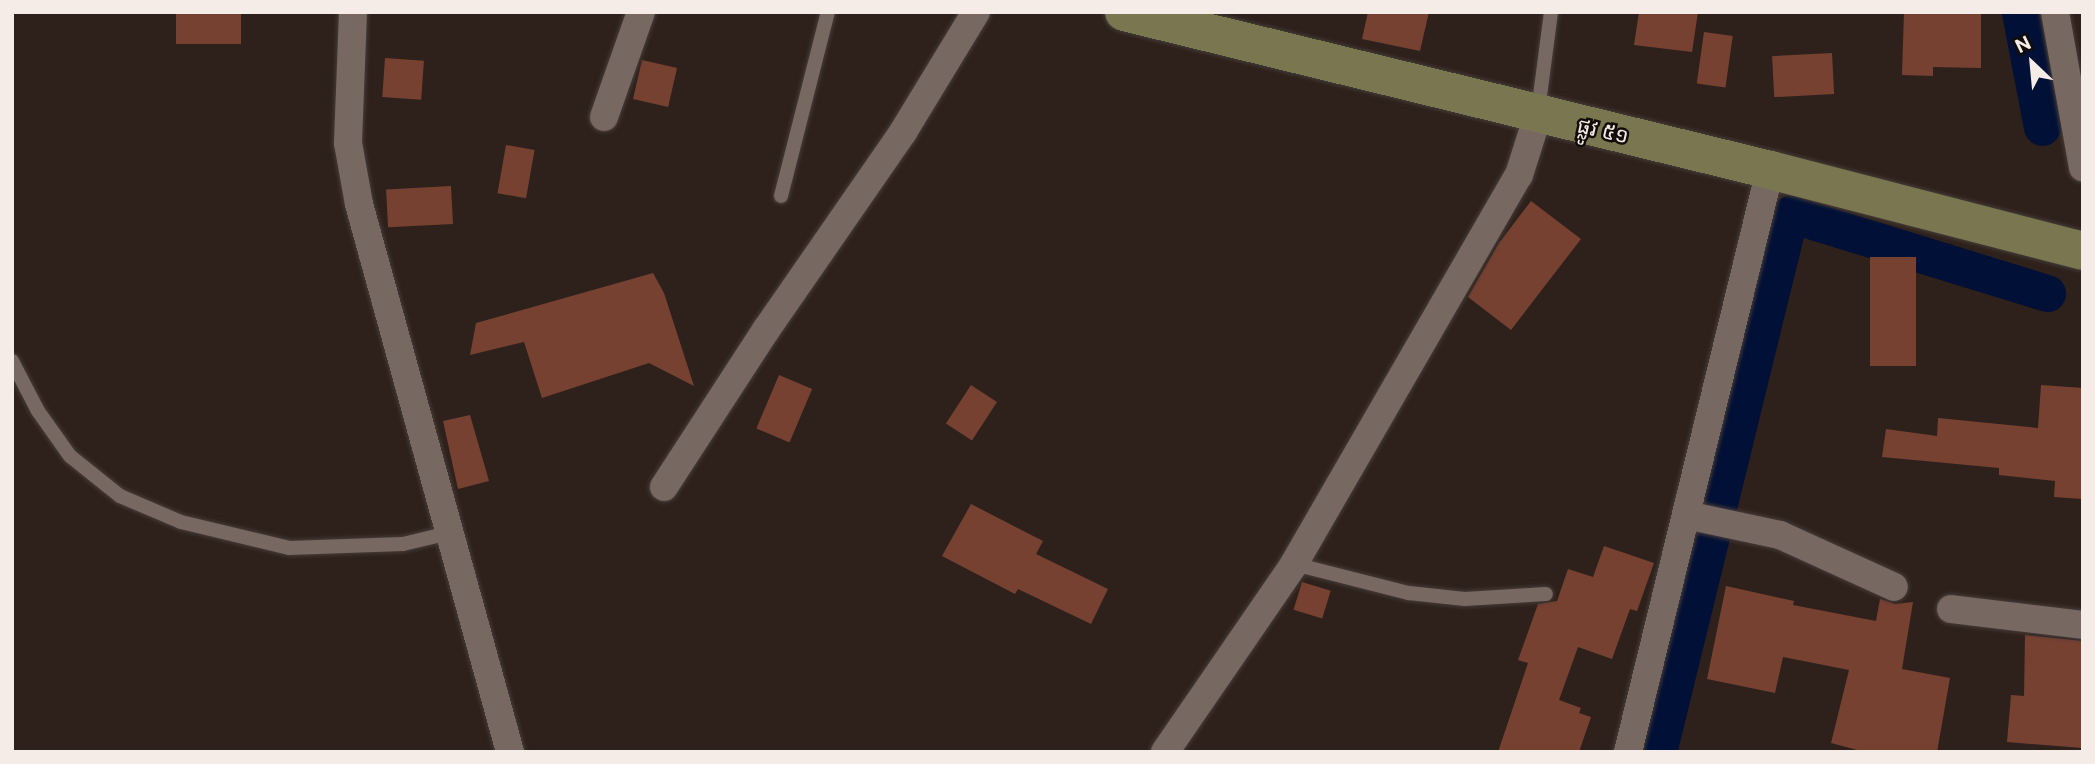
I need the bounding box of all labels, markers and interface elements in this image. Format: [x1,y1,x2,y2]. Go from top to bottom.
north arrow [1997,28,2067,98]
text: N [2011,31,2034,57]
street label: ផ្លូវ ៥១ [1575,113,1631,149]

